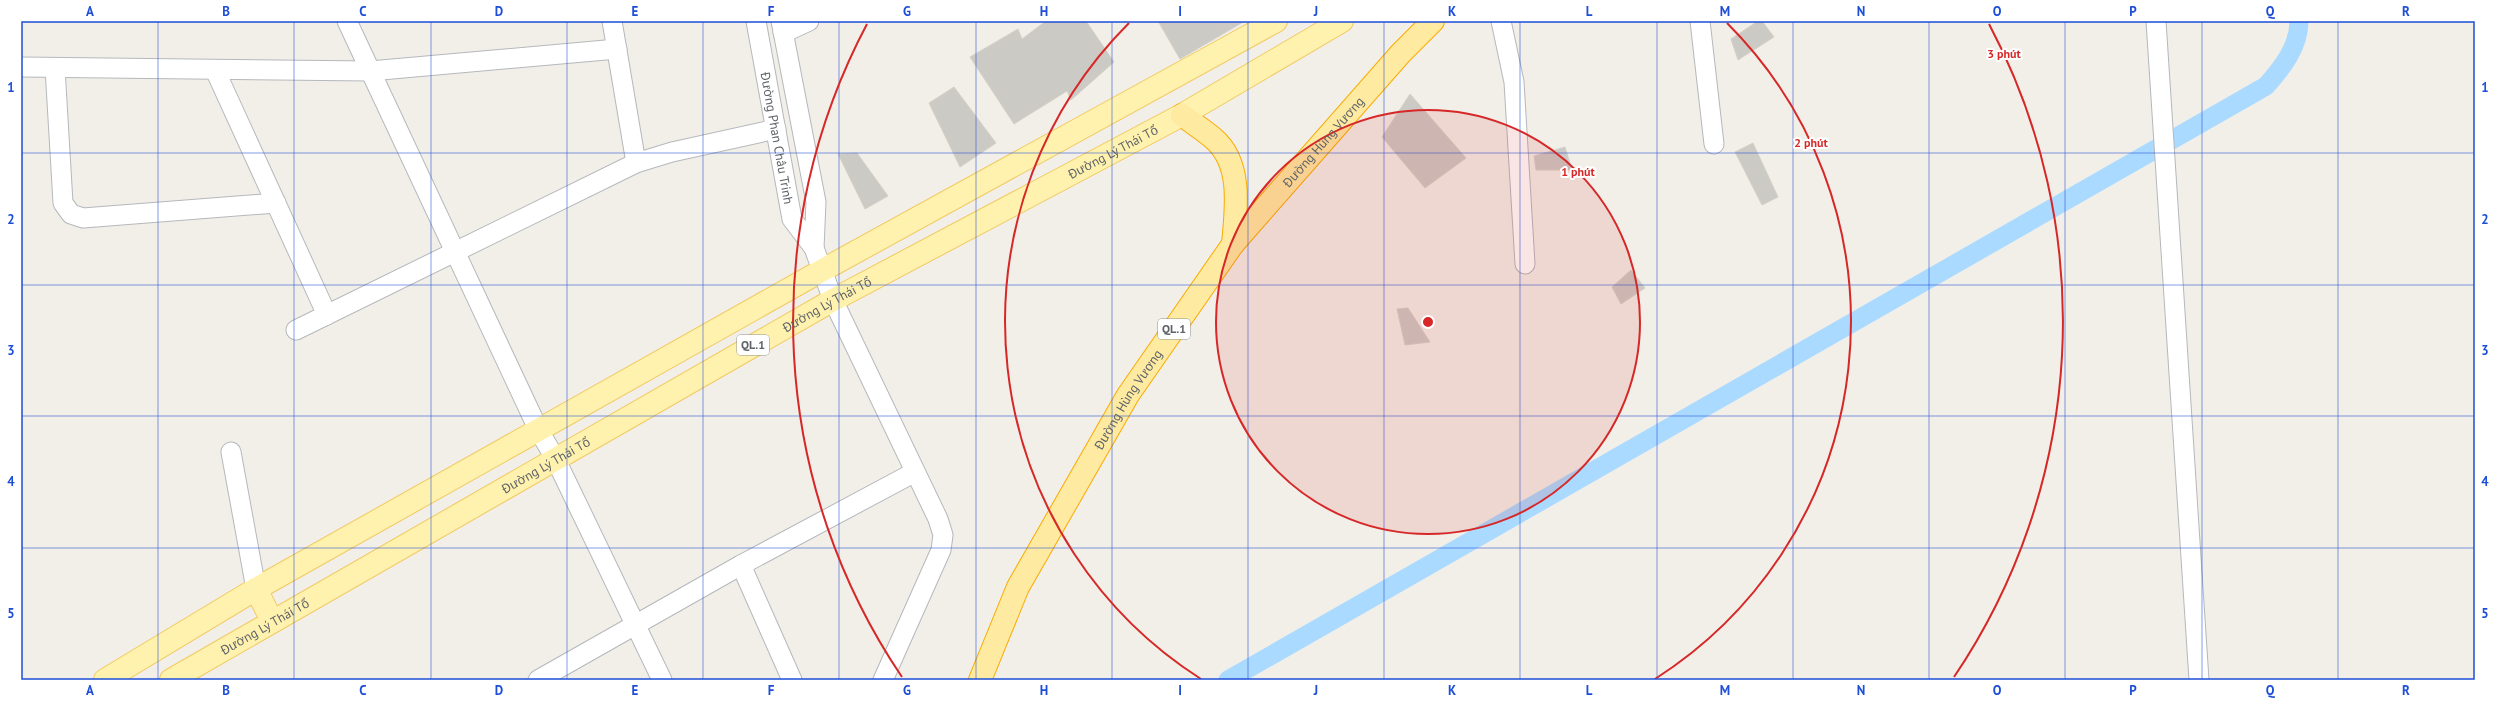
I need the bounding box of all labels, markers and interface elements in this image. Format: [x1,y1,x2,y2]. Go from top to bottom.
text: A [86,3,94,20]
text: B [222,3,230,20]
text: C [359,3,367,20]
text: D [495,3,503,20]
text: E [632,3,639,20]
text: F [768,3,775,20]
text: G [903,3,911,20]
text: H [1040,3,1048,20]
text: I [1178,3,1182,20]
text: J [1313,3,1318,20]
text: K [1448,3,1456,20]
text: L [1586,3,1593,20]
text: M [1720,3,1730,20]
text: N [1857,3,1865,20]
text: O [1993,3,2002,20]
text: P [2129,3,2137,20]
text: Q [2266,3,2276,20]
text: R [2402,3,2410,20]
text: 3 phút [1987,46,2022,61]
street label: Đường Phan Châu Trinh [756,70,797,206]
text: 1 [7,79,15,96]
text: 1 [2481,79,2489,96]
street label: Đường Hùng Vương [1278,93,1368,192]
street label: Đường Lý Thái Tổ [1064,121,1161,183]
text: 2 phút [1794,135,1829,150]
text: 1 phút [1561,164,1596,179]
text: 2 [7,211,15,228]
text: 2 [2481,211,2489,228]
street label: Đường Lý Thái Tổ [779,273,875,337]
centre of rings [1421,315,1435,329]
road number: QL.1 [1158,319,1190,339]
road number: QL.1 [737,335,769,355]
text: 3 [7,342,15,359]
text: 3 [2481,342,2489,359]
street label: Đường Hùng Vương [1090,346,1166,454]
street label: Đường Lý Thái Tổ [498,433,593,498]
text: 4 [7,473,15,490]
text: 4 [2481,473,2489,490]
street label: Đường Lý Thái Tổ [217,595,312,659]
text: 5 [7,605,15,622]
text: 5 [2481,605,2489,622]
text: A [86,682,94,699]
text: B [222,682,230,699]
text: C [359,682,367,699]
text: D [495,682,503,699]
text: E [632,682,639,699]
text: F [768,682,775,699]
text: G [903,682,911,699]
text: H [1040,682,1048,699]
text: I [1178,682,1182,699]
text: J [1313,682,1318,699]
text: K [1448,682,1456,699]
text: L [1586,682,1593,699]
text: M [1720,682,1730,699]
text: N [1857,682,1865,699]
text: O [1993,682,2002,699]
text: P [2129,682,2137,699]
text: Q [2266,682,2276,699]
text: R [2402,682,2410,699]

